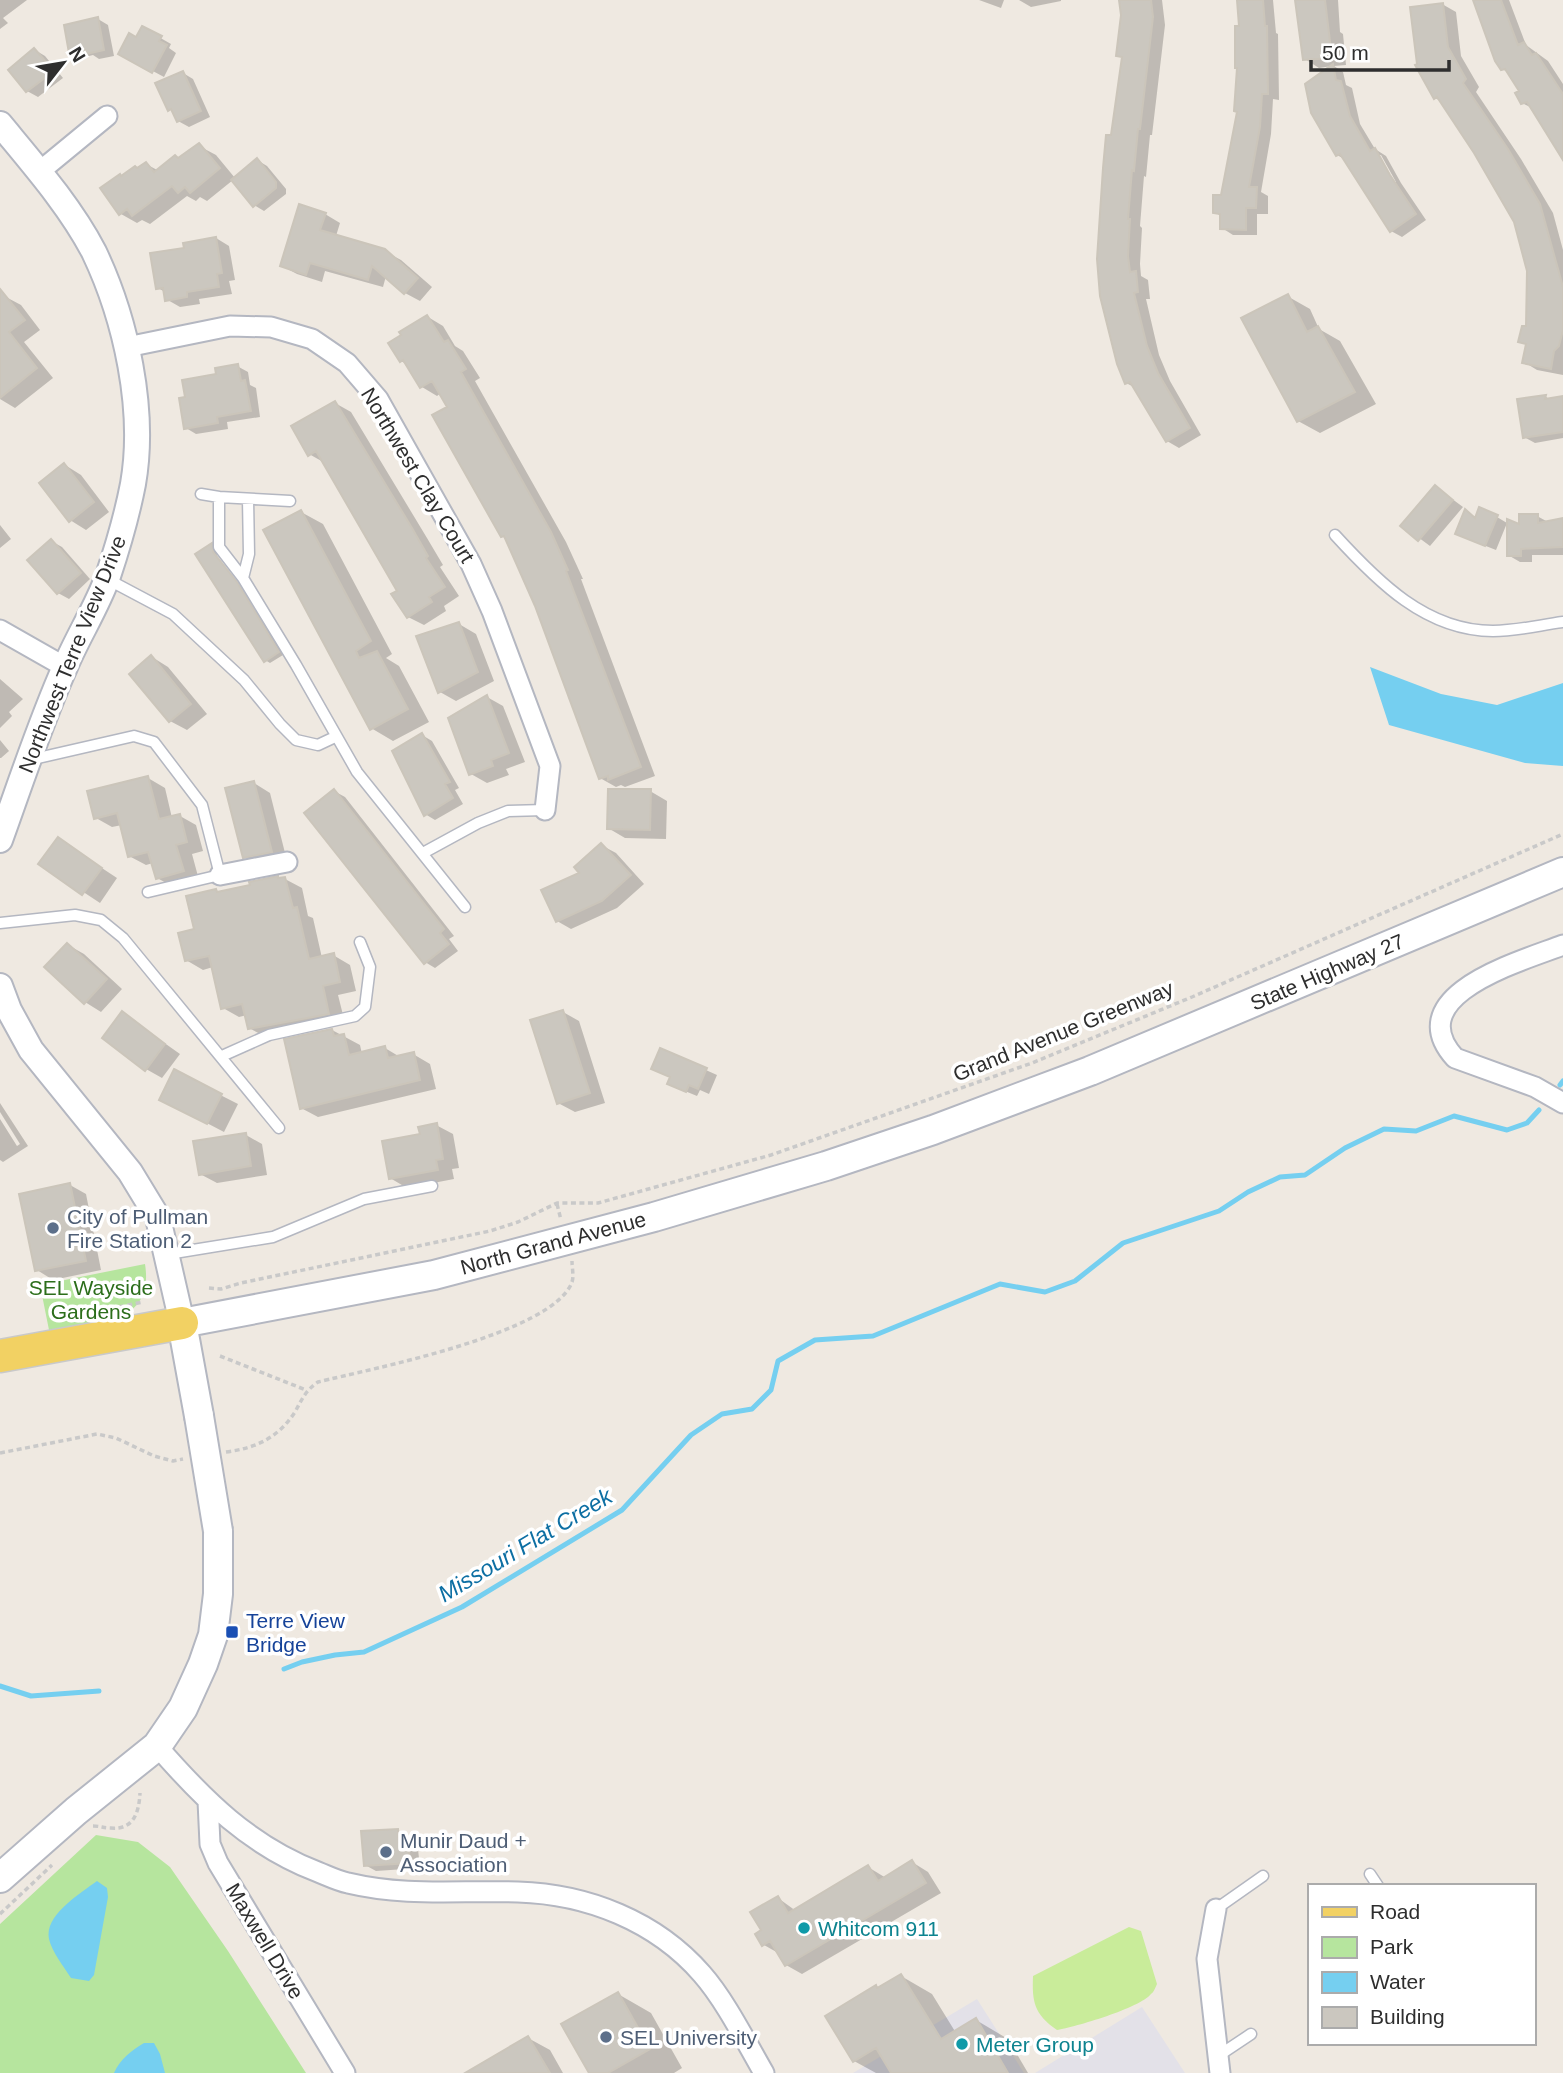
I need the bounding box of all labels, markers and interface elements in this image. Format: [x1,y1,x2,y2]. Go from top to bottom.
north arrow [28,28,98,98]
scale bar [1311,28,1449,72]
text: 50 m [1322,41,1369,64]
text: N [65,43,90,66]
street label: Northwest Clay Court [357,384,479,567]
street label: Northwest Terre View Drive [14,532,130,776]
street label: State Highway 27 [1247,929,1407,1015]
street label: Grand Avenue Greenway [950,976,1177,1086]
place label: City of Pullman Fire Station 2 [67,1205,208,1252]
street label: North Grand Avenue [458,1207,648,1279]
marker: City of Pullman Fire Station 2 [45,1220,61,1236]
park label: SEL Wayside Gardens [29,1276,153,1323]
water label: Missouri Flat Creek [433,1482,618,1607]
place label: Terre View Bridge [246,1609,346,1656]
marker: Terre View Bridge [224,1624,240,1640]
place label: Munir Daud + Association [400,1829,527,1876]
marker: Munir Daud + Association [378,1844,394,1860]
street label: Maxwell Drive [221,1879,309,2003]
legend [1308,1884,1535,2045]
text: Road [1370,1900,1420,1923]
place label: Whitcom 911 [818,1917,939,1940]
marker: Whitcom 911 [796,1920,812,1936]
text: Park [1370,1935,1414,1958]
text: Water [1370,1970,1425,1993]
text: Building [1370,2005,1445,2028]
place label: SEL University [620,2026,757,2049]
marker: SEL University [598,2029,614,2045]
place label: Meter Group [976,2033,1094,2056]
marker: Meter Group [954,2036,970,2052]

